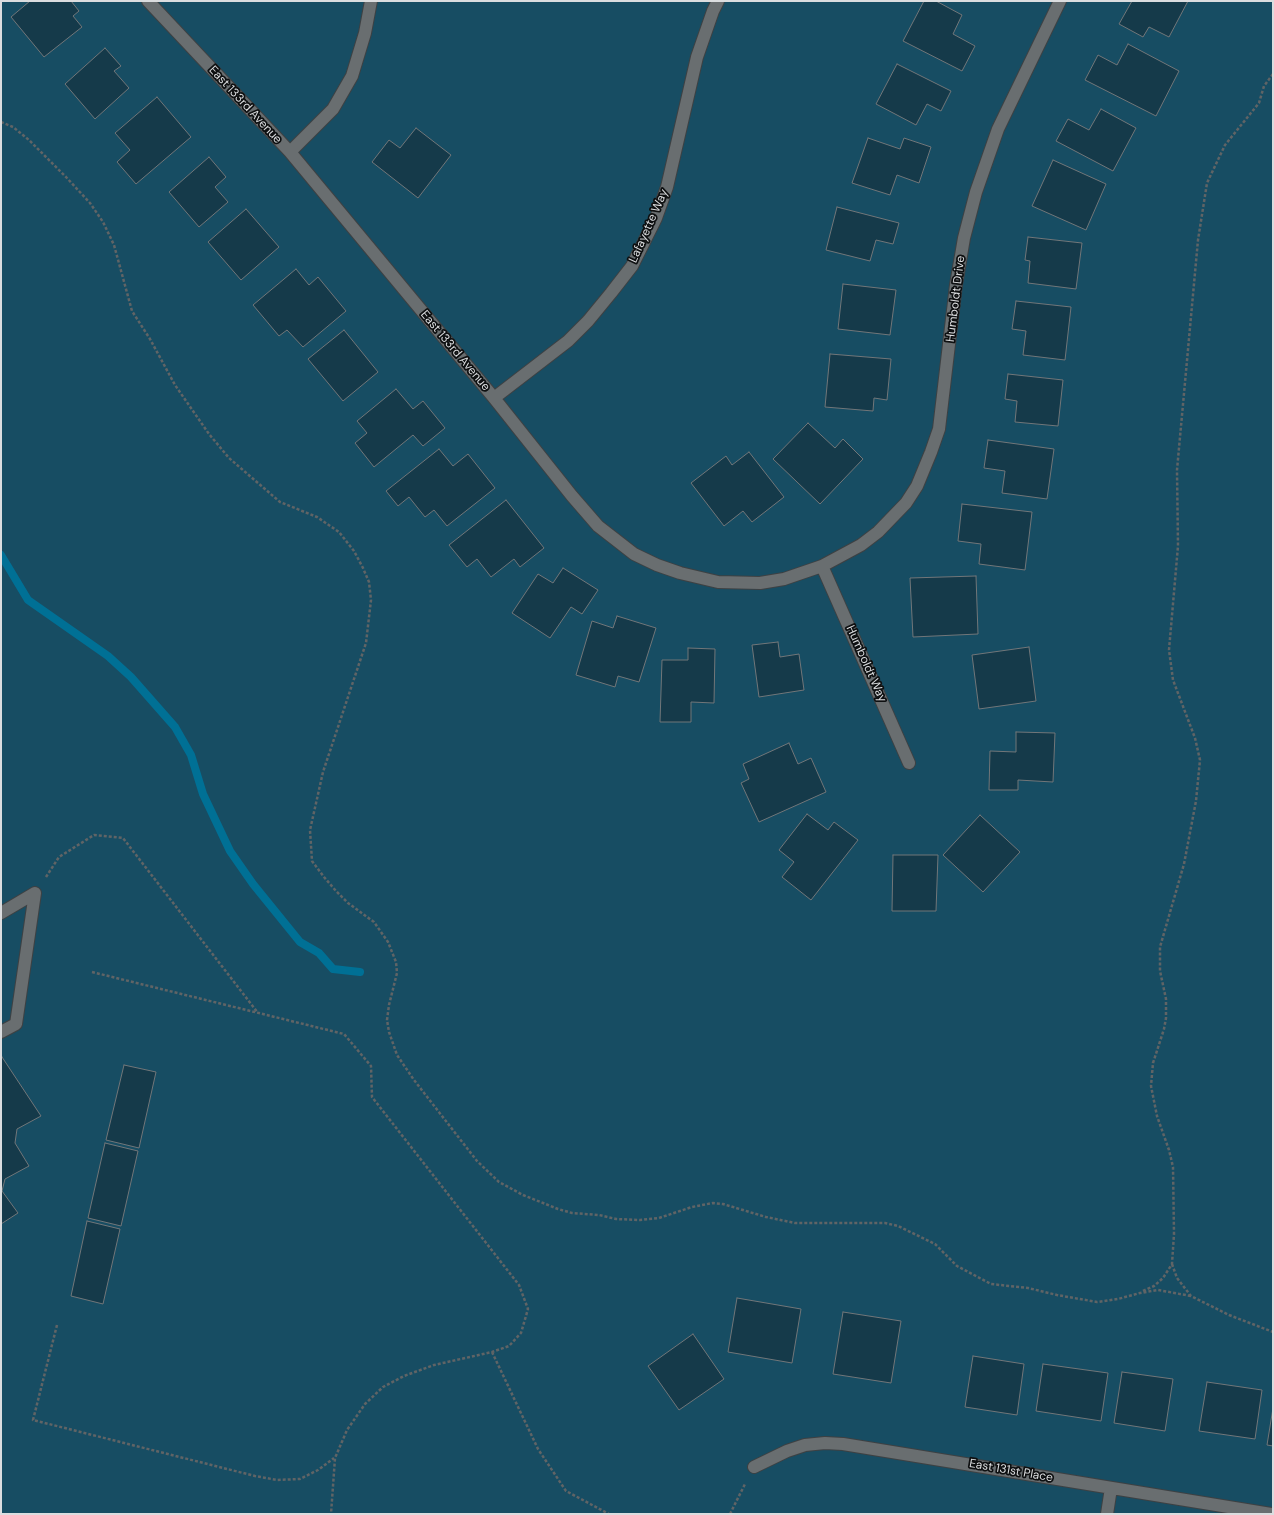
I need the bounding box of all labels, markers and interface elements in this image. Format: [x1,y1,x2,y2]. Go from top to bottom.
street label: East 133rd Avenue [205,63,285,147]
street label: Lafayette Way [626,187,672,265]
street label: Humboldt Drive [944,255,968,343]
street label: East 133rd Avenue [417,308,493,394]
street label: Humboldt Way [843,623,889,705]
street label: East 131st Place [968,1457,1054,1485]

